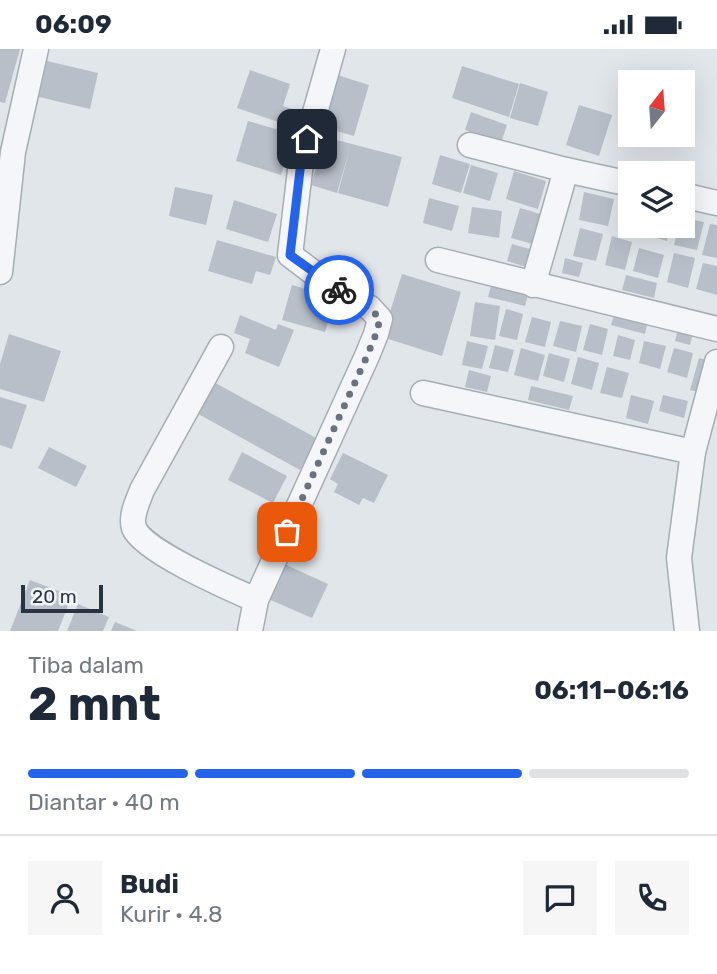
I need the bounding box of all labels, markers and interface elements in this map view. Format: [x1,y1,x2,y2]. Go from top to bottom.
text: 06:09 [35,9,112,40]
north arrow [618,70,695,147]
map controls [618,70,695,238]
pin [277,109,337,169]
icon: home [288,120,326,158]
button: layers [618,161,695,238]
courier [304,255,374,325]
icon: bike [320,271,358,309]
pin [257,502,317,562]
icon: bag [268,513,306,551]
scale bar [21,582,103,614]
text: 20 m [32,585,77,608]
text: Tiba dalam [28,651,144,679]
text: 06:11–06:16 [534,675,689,706]
text: 2 mnt [28,677,161,732]
text: Diantar · 40 m [28,788,180,816]
button: person [28,861,102,935]
button: chat [523,861,597,935]
button: phone [615,861,689,935]
text: Budi [120,869,179,900]
text: Kurir · 4.8 [120,900,223,928]

